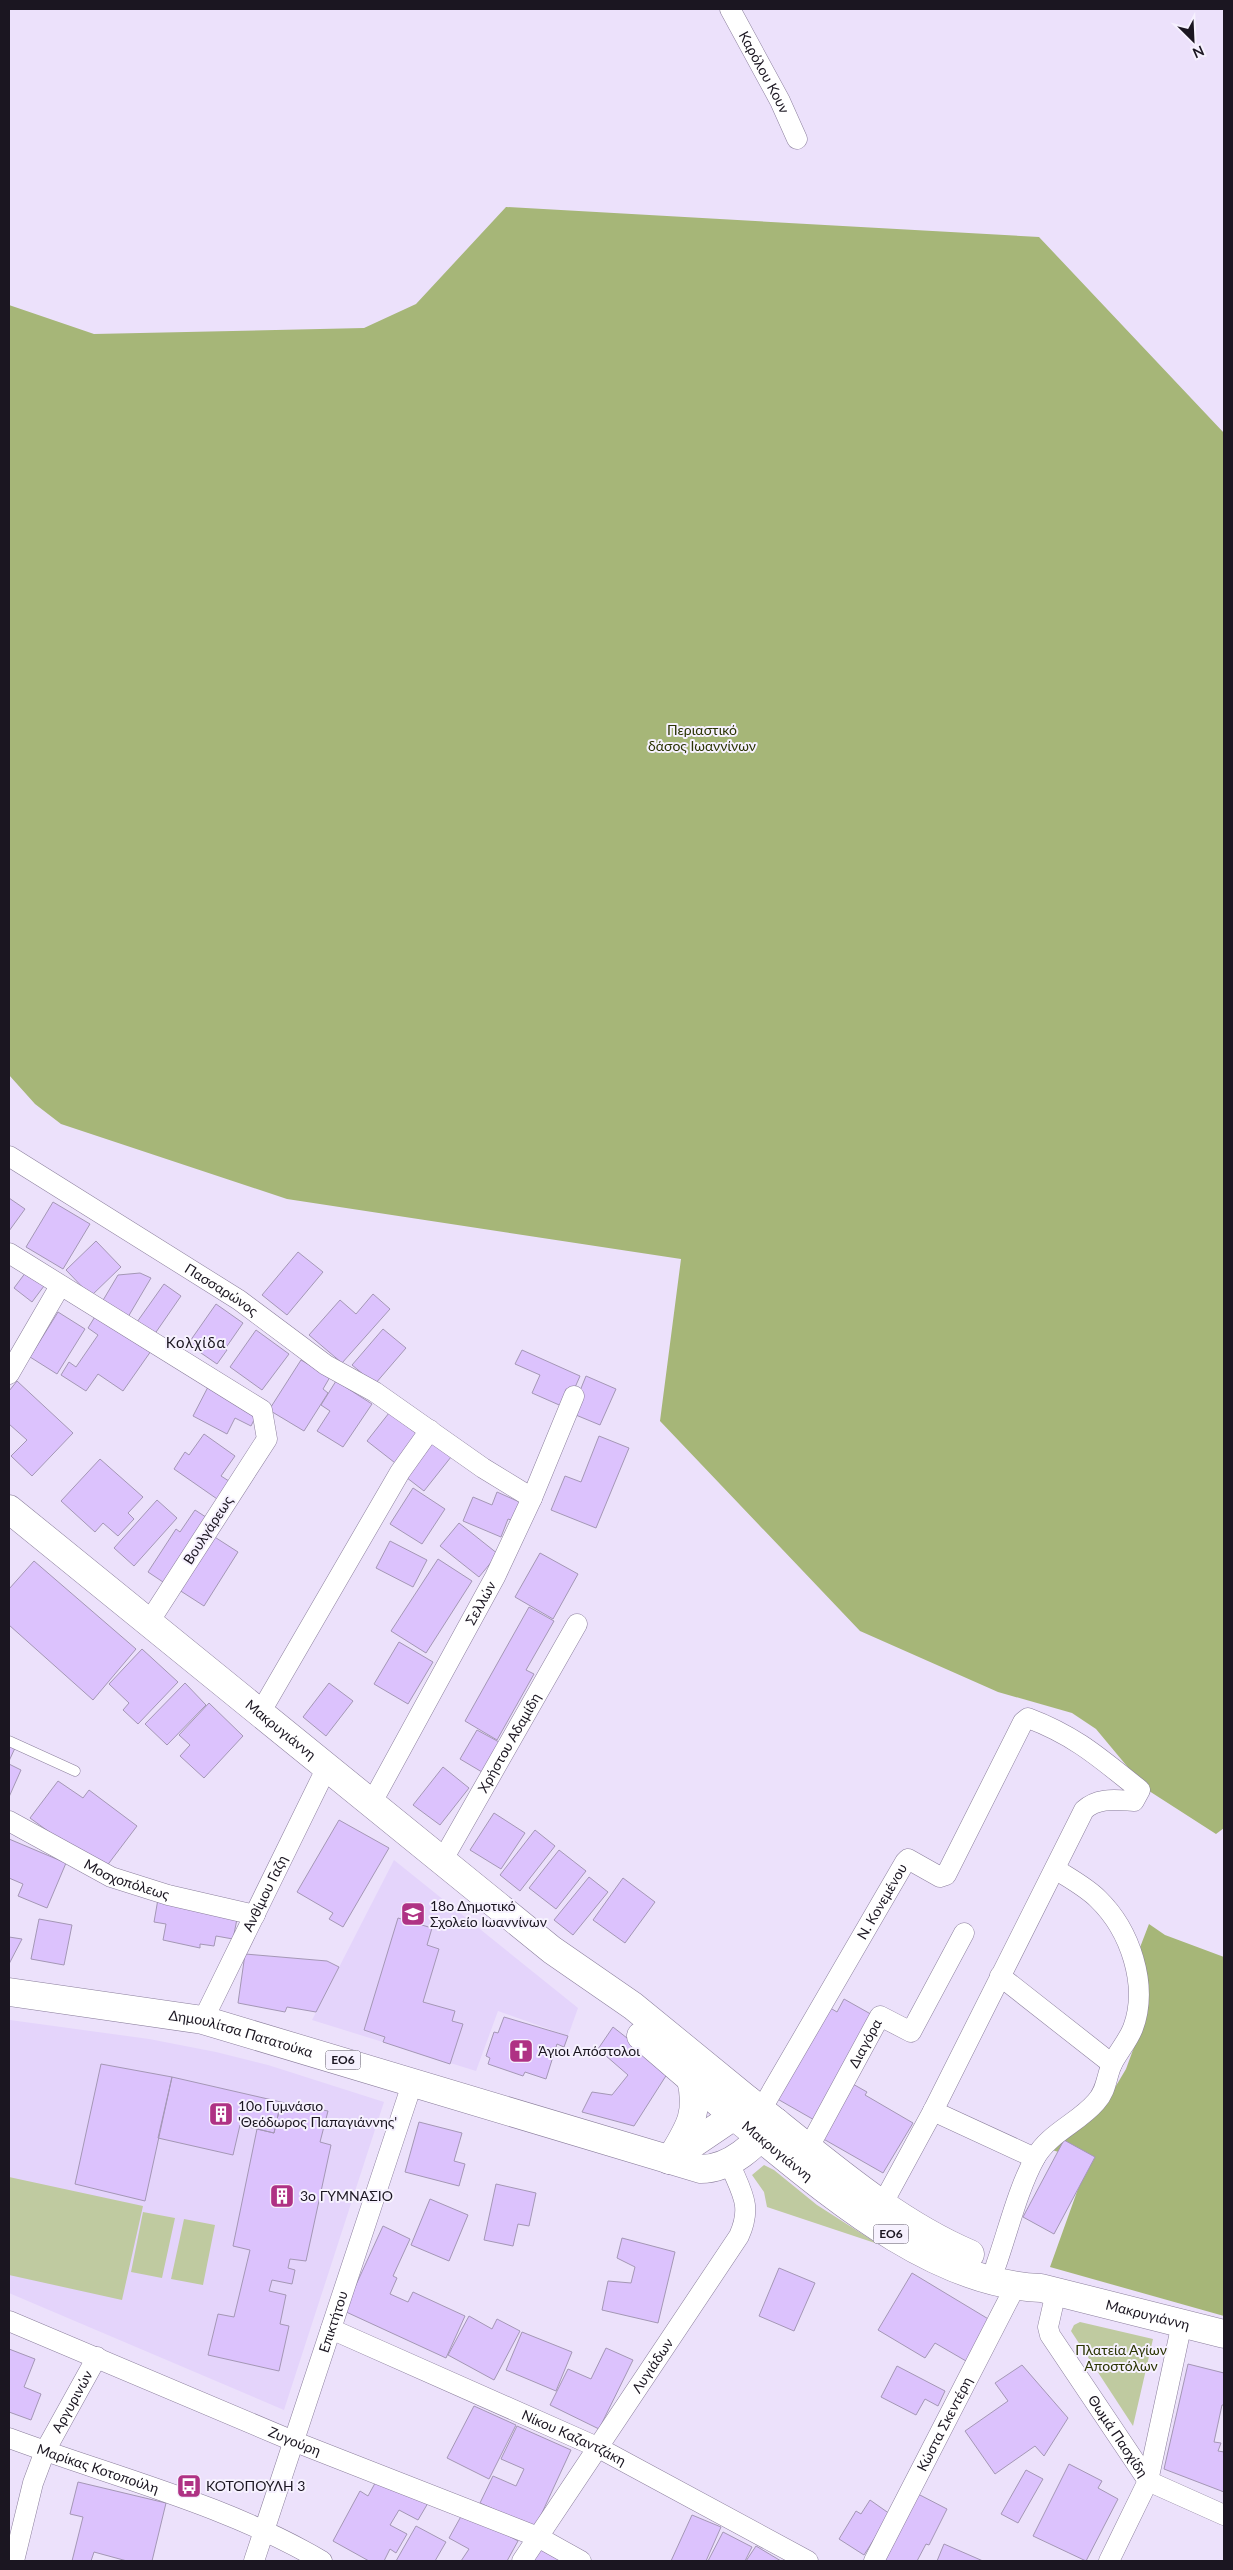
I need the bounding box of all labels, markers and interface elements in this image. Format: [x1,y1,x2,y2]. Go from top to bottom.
north arrow [1168,15,1218,65]
street label: Καρόλου Κουν [736,28,793,116]
text: N [1190,42,1207,62]
park label: Περιαστικό δάσος Ιωαννίνων [648,721,756,754]
street label: Πασσαρώνος [182,1259,262,1320]
district label: Κολχίδα [166,1333,226,1351]
street label: Βουλγάρεως [179,1492,236,1567]
street label: Σελλών [462,1578,499,1628]
street label: Χρήστου Αδαμίδη [474,1690,544,1795]
street label: Μακρυγιάννη [242,1696,320,1763]
street label: Ανθίμου Γαζη [239,1852,290,1934]
street label: Μοσχοπόλεως [81,1855,172,1903]
street label: Ν. Κονεμένου [853,1860,910,1942]
place label: 18ο Δημοτικό Σχολείο Ιωαννίνων [430,1897,547,1930]
school or university icon: 18ο Δημοτικό Σχολείο Ιωαννίνων [400,1901,426,1927]
street label: Δημουλίτσα Πατατούκα [168,2006,316,2061]
street label: Διαγόρα [845,2015,885,2070]
church icon: Άγιοι Απόστολοι [508,2038,534,2064]
place label: Άγιοι Απόστολοι [538,2042,640,2059]
road number: ΕΟ6 [326,2050,360,2070]
place label: 10ο Γυμνάσιο 'Θεόδωρος Παπαγιάννης' [238,2097,397,2130]
building icon: 10ο Γυμνάσιο 'Θεόδωρος Παπαγιάννης' [208,2101,234,2127]
street label: Μακρυγιάννη [739,2117,816,2184]
building icon: 3ο ΓΥΜΝΑΣΙΟ [269,2183,295,2209]
place label: 3ο ΓΥΜΝΑΣΙΟ [300,2187,393,2204]
road number: ΕΟ6 [874,2224,908,2244]
street label: Επικτήτου [315,2289,351,2355]
street label: Μακρυγιάννη [1104,2296,1192,2333]
street label: Λυγιάδων [628,2335,676,2396]
park label: Πλατεία Αγίων Αποστόλων [1075,2341,1167,2374]
street label: Αργυρινών [48,2367,96,2435]
street label: Κώστα Σκεντέρη [913,2374,975,2474]
street label: Θωμά Πασχίδη [1085,2392,1152,2480]
street label: Νίκου Καζαντζάκη [519,2406,629,2469]
street label: Ζυγούρη [266,2423,323,2459]
street label: Μαρίκας Κοτοπούλη [35,2440,161,2497]
bus stop icon: ΚΟΤΟΠΟΥΛΗ 3 [176,2473,202,2499]
place label: ΚΟΤΟΠΟΥΛΗ 3 [206,2477,305,2494]

